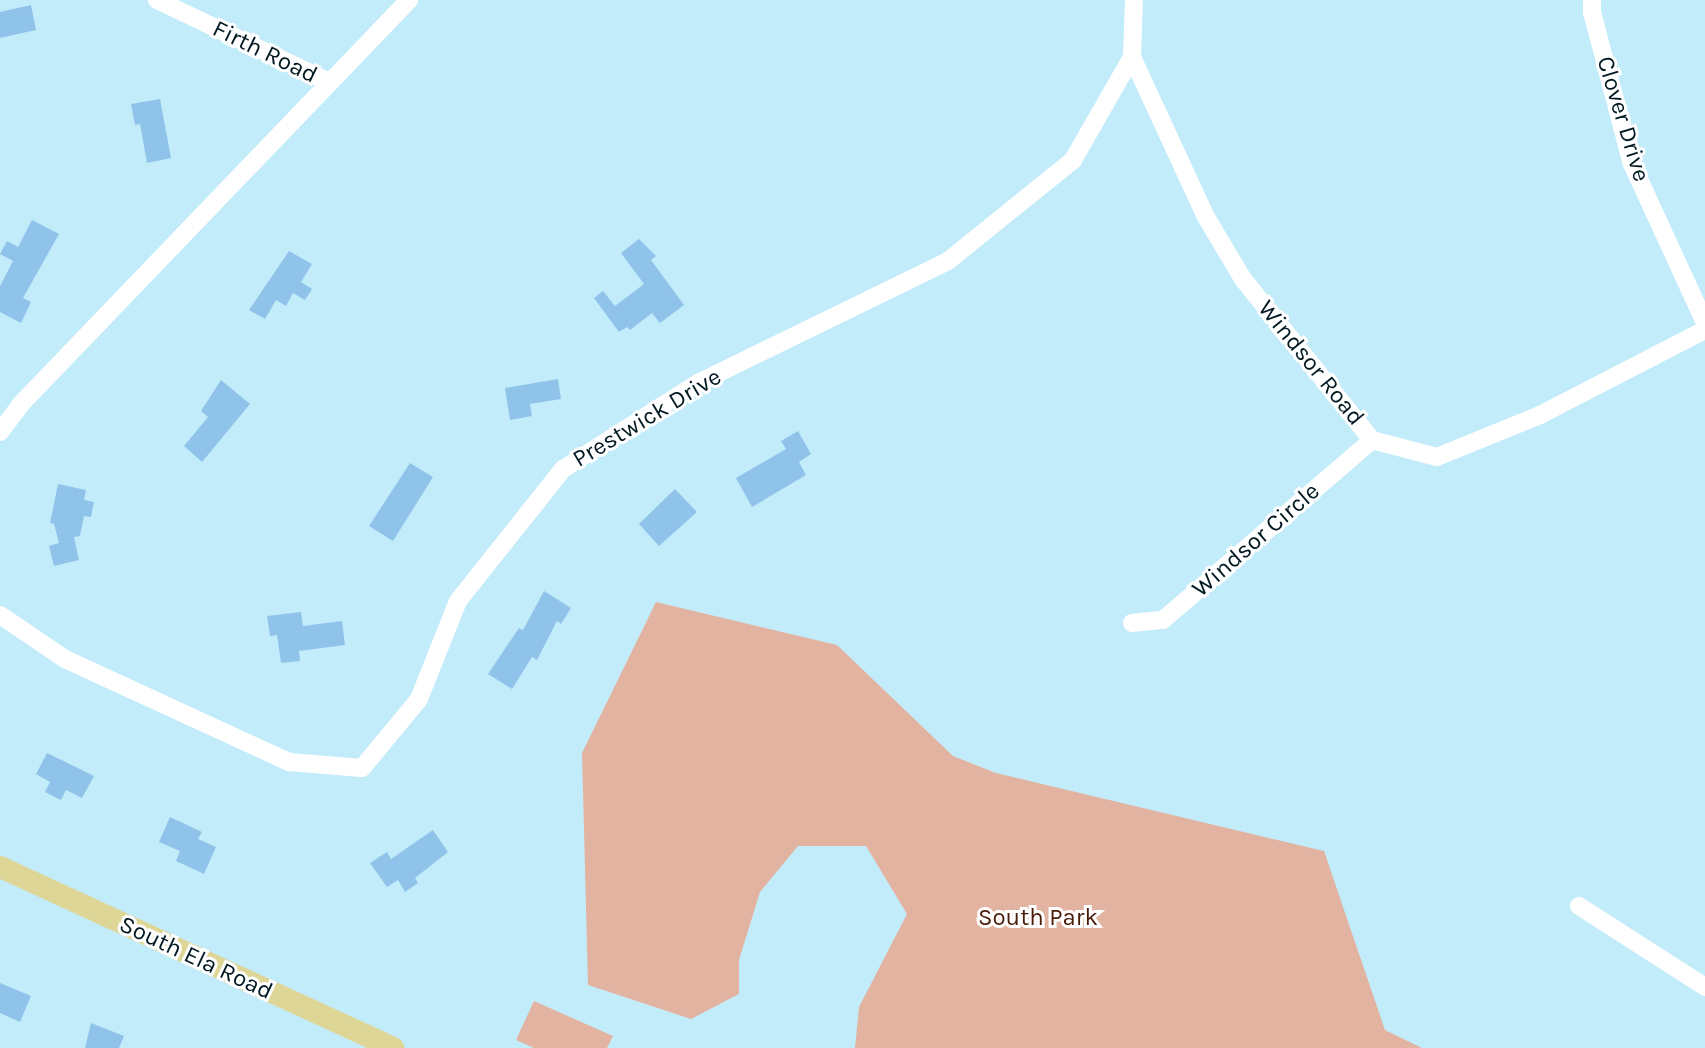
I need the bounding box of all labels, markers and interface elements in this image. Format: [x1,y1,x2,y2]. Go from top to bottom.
street label: Firth Road [208,14,322,90]
street label: Clover Drive [1590,53,1656,185]
street label: Windsor Road [1252,295,1370,431]
street label: Prestwick Drive [568,362,726,474]
street label: Windsor Circle [1186,477,1326,603]
park label: South Park [978,904,1098,932]
street label: South Ela Road [115,910,277,1006]

